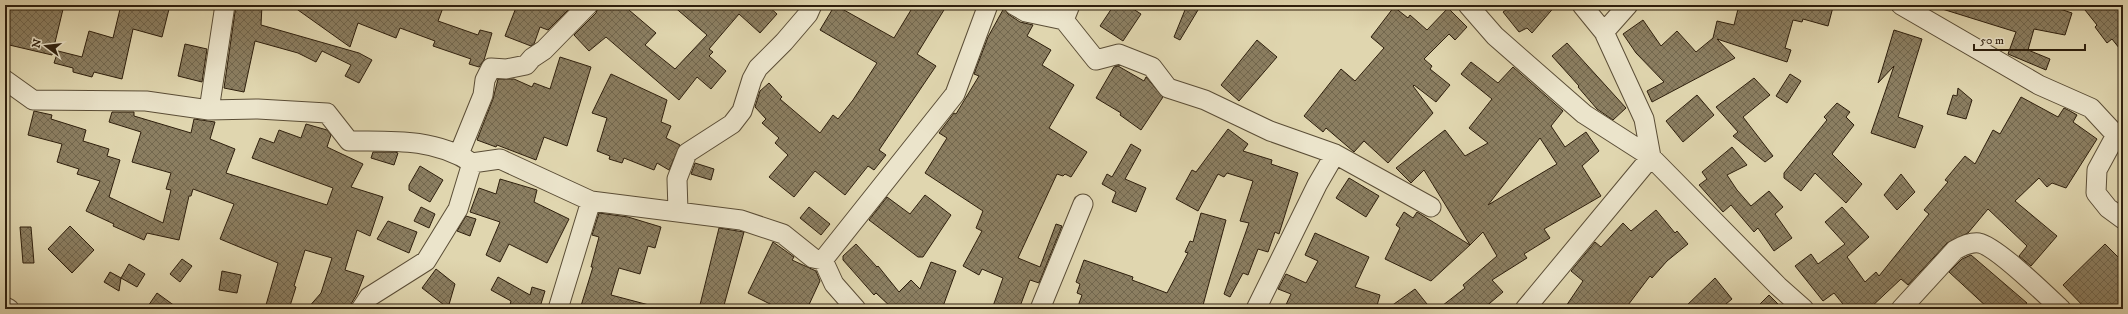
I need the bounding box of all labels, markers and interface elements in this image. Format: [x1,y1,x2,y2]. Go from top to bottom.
north arrow [26,26,66,66]
scale bar [1974,26,2085,52]
text: 50 m [1980,33,2004,48]
text: N [29,37,45,50]

